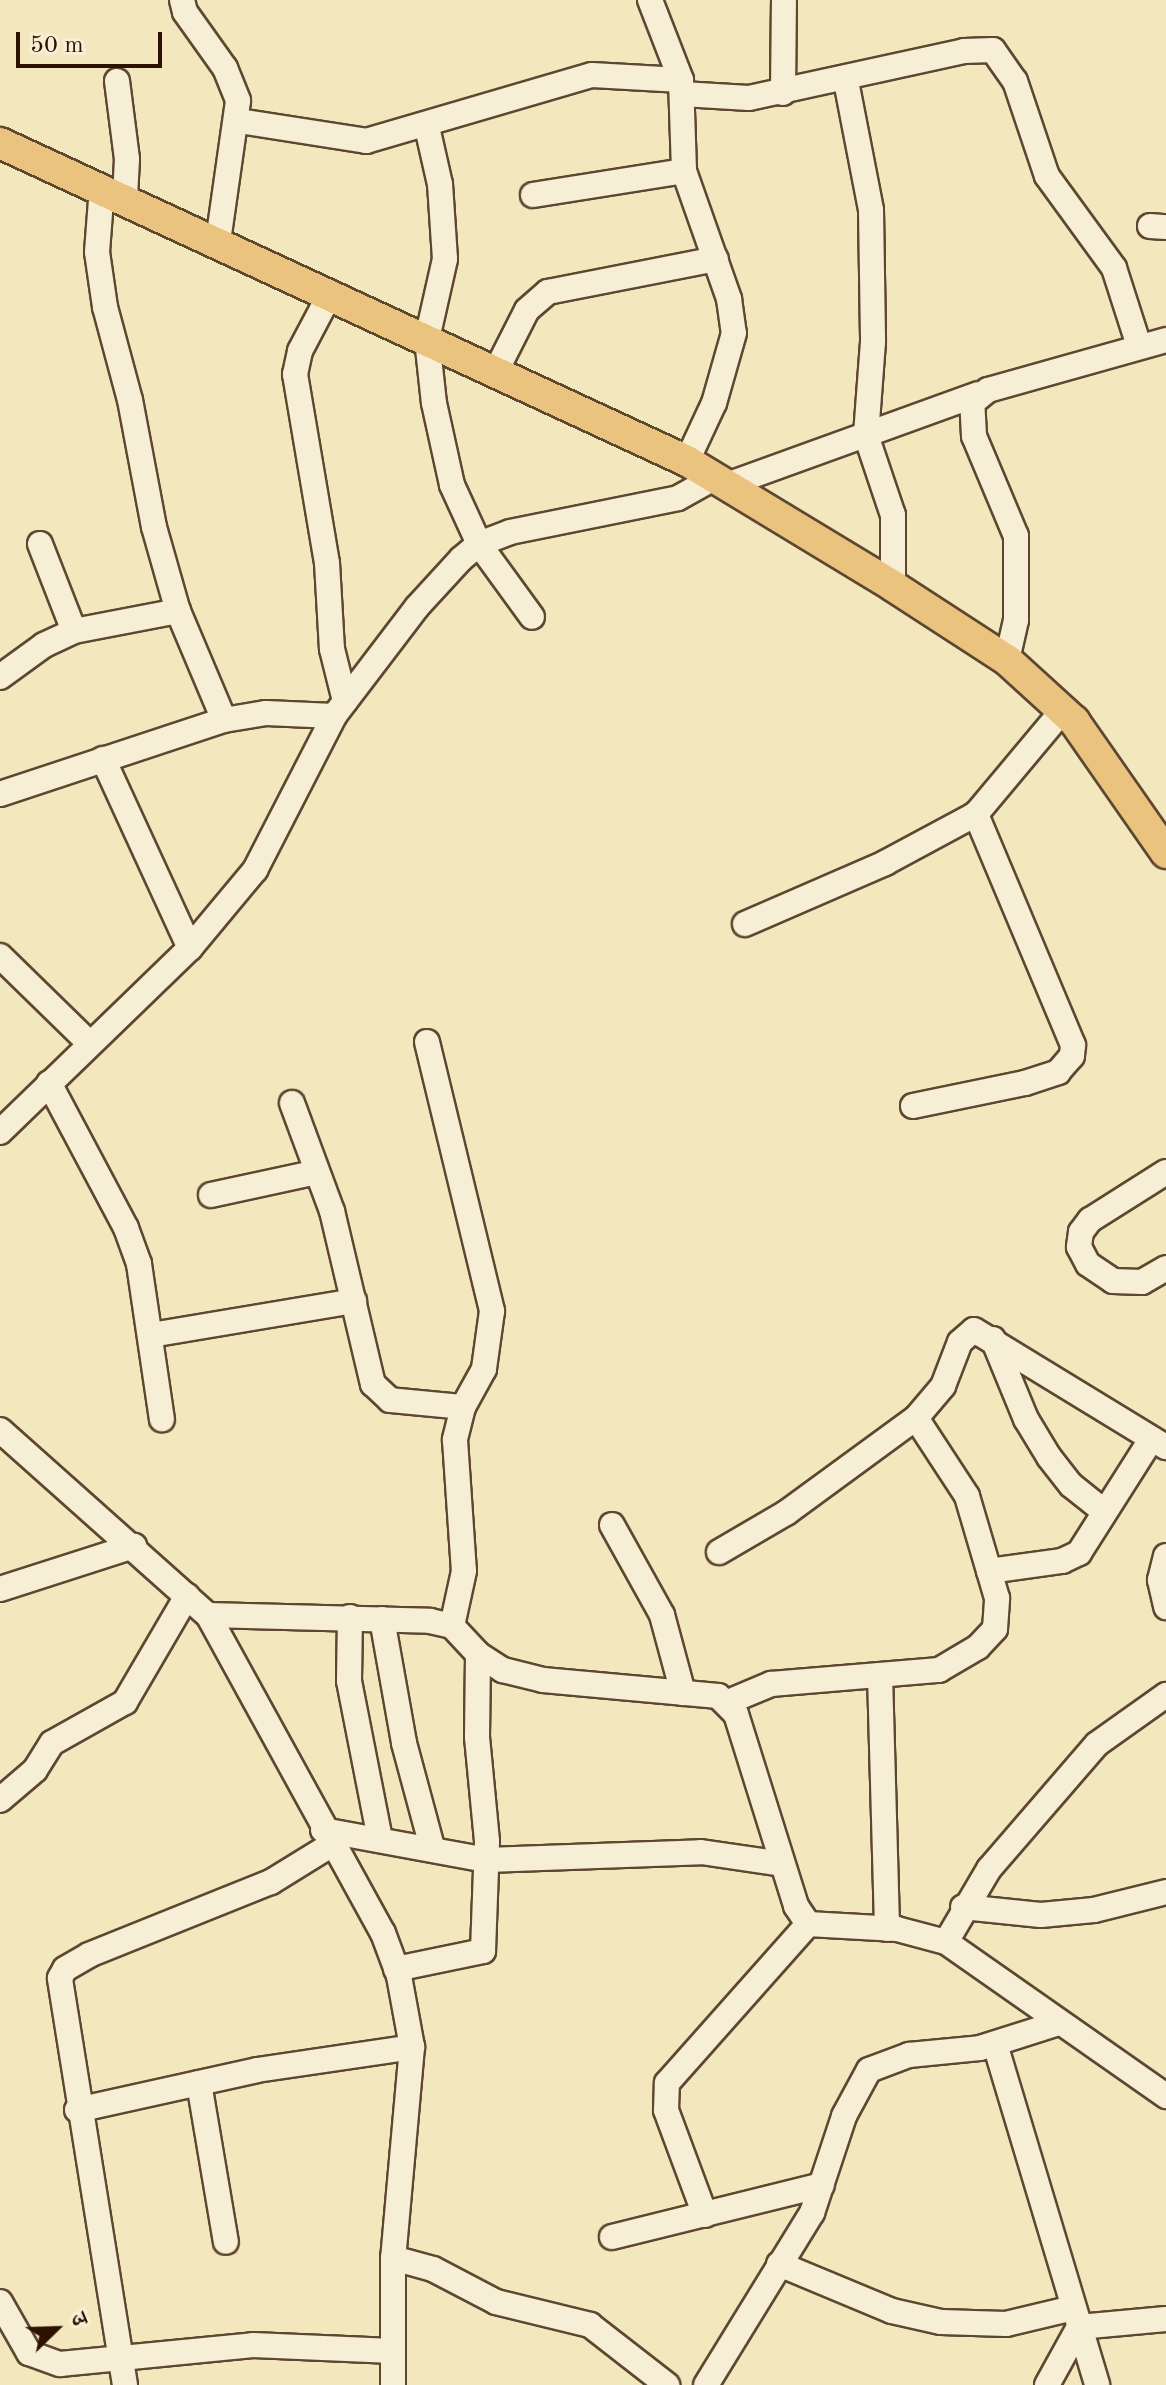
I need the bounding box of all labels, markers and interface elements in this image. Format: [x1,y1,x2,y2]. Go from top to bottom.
scale bar [20,16,166,66]
text: 50 m [30,34,84,58]
north arrow [16,2289,96,2369]
text: उ [66,2310,90,2329]

